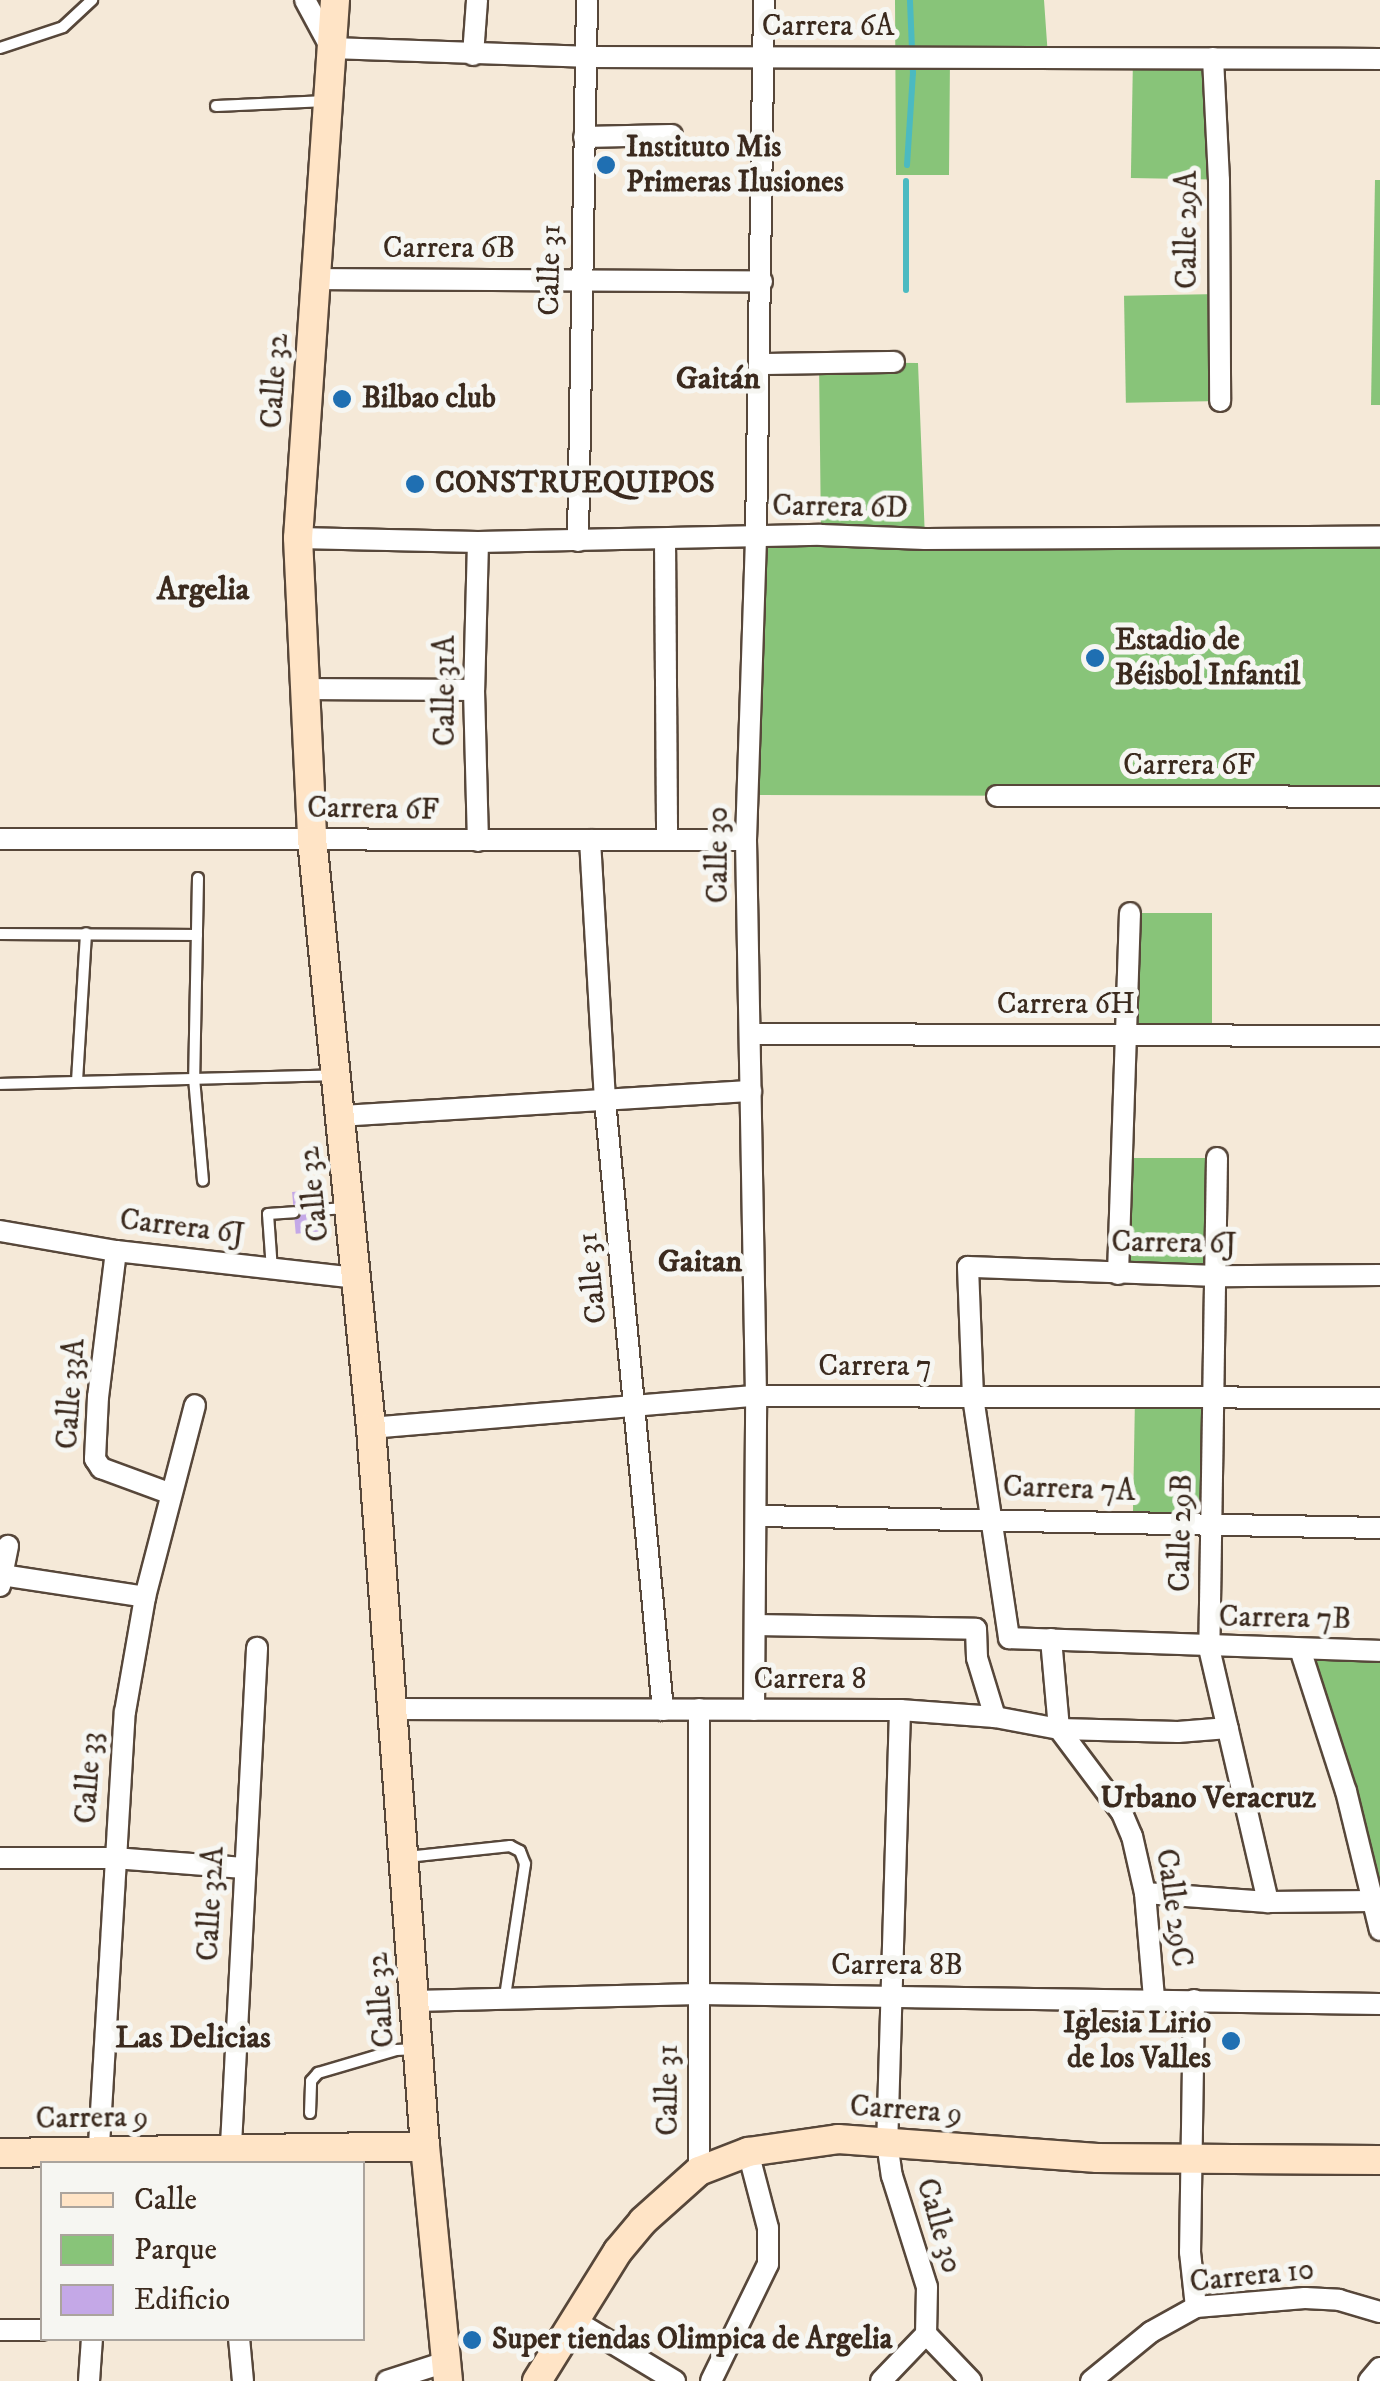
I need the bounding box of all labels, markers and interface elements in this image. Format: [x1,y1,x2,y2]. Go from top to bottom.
street label: Carrera 6A [762,9,894,45]
place label: Instituto Mis Primeras Ilusiones [626,130,844,200]
marker: Instituto Mis Primeras Ilusiones [595,154,617,176]
street label: Calle 29A [1170,171,1206,289]
street label: Calle 31 [532,224,570,316]
street label: Carrera 6B [383,231,515,267]
street label: Calle 32 [255,332,297,430]
district label: Gaitán [676,360,760,398]
place label: Bilbao club [362,381,496,417]
marker: Bilbao club [331,388,353,410]
place label: CONSTRUEQUIPOS [435,466,715,502]
marker: CONSTRUEQUIPOS [404,473,426,495]
street label: Carrera 6D [772,489,908,527]
district label: Argelia [157,571,249,609]
place label: Estadio de Béisbol Infantil [1115,623,1300,694]
street label: Calle 31A [428,636,464,746]
marker: Estadio de Béisbol Infantil [1084,647,1106,669]
street label: Carrera 6F [1123,748,1255,784]
street label: Carrera 6F [307,791,439,829]
street label: Calle 30 [701,807,737,903]
street label: Carrera 6H [997,987,1135,1023]
street label: Calle 32 [292,1145,338,1243]
street label: Carrera 6J [118,1202,246,1254]
street label: Carrera 6J [1111,1225,1237,1263]
street label: Calle 31 [570,1231,616,1325]
district label: Gaitan [658,1243,742,1281]
street label: Calle 33A [50,1337,94,1451]
street label: Carrera 7 [818,1349,932,1385]
street label: Carrera 7A [1002,1470,1136,1510]
street label: Calle 29B [1163,1474,1201,1592]
street label: Carrera 7B [1218,1600,1352,1638]
street label: Carrera 8 [754,1662,866,1698]
street label: Calle 33 [69,1731,111,1825]
district label: Urbano Veracruz [1100,1779,1316,1817]
street label: Calle 32A [191,1846,233,1962]
street label: Calle 29C [1147,1847,1199,1969]
street label: Carrera 8B [831,1948,963,1984]
street label: Calle 32 [361,1951,403,2049]
place label: Iglesia Lirio de los Valles [1063,2006,1211,2076]
district label: Las Delicias [115,2019,271,2057]
marker: Iglesia Lirio de los Valles [1220,2030,1242,2052]
street label: Calle 31 [651,2044,687,2136]
street label: Carrera 9 [849,2089,963,2133]
street label: Carrera 9 [35,2100,149,2138]
legend [40,2161,365,2341]
street label: Calle 30 [907,2175,969,2277]
text: Calle [134,2182,197,2219]
text: Parque [134,2232,217,2269]
street label: Carrera 10 [1188,2253,1316,2301]
text: Edificio [134,2282,230,2319]
place label: Super tiendas Olimpica de Argelia [492,2322,893,2358]
marker: Super tiendas Olimpica de Argelia [461,2329,483,2351]

